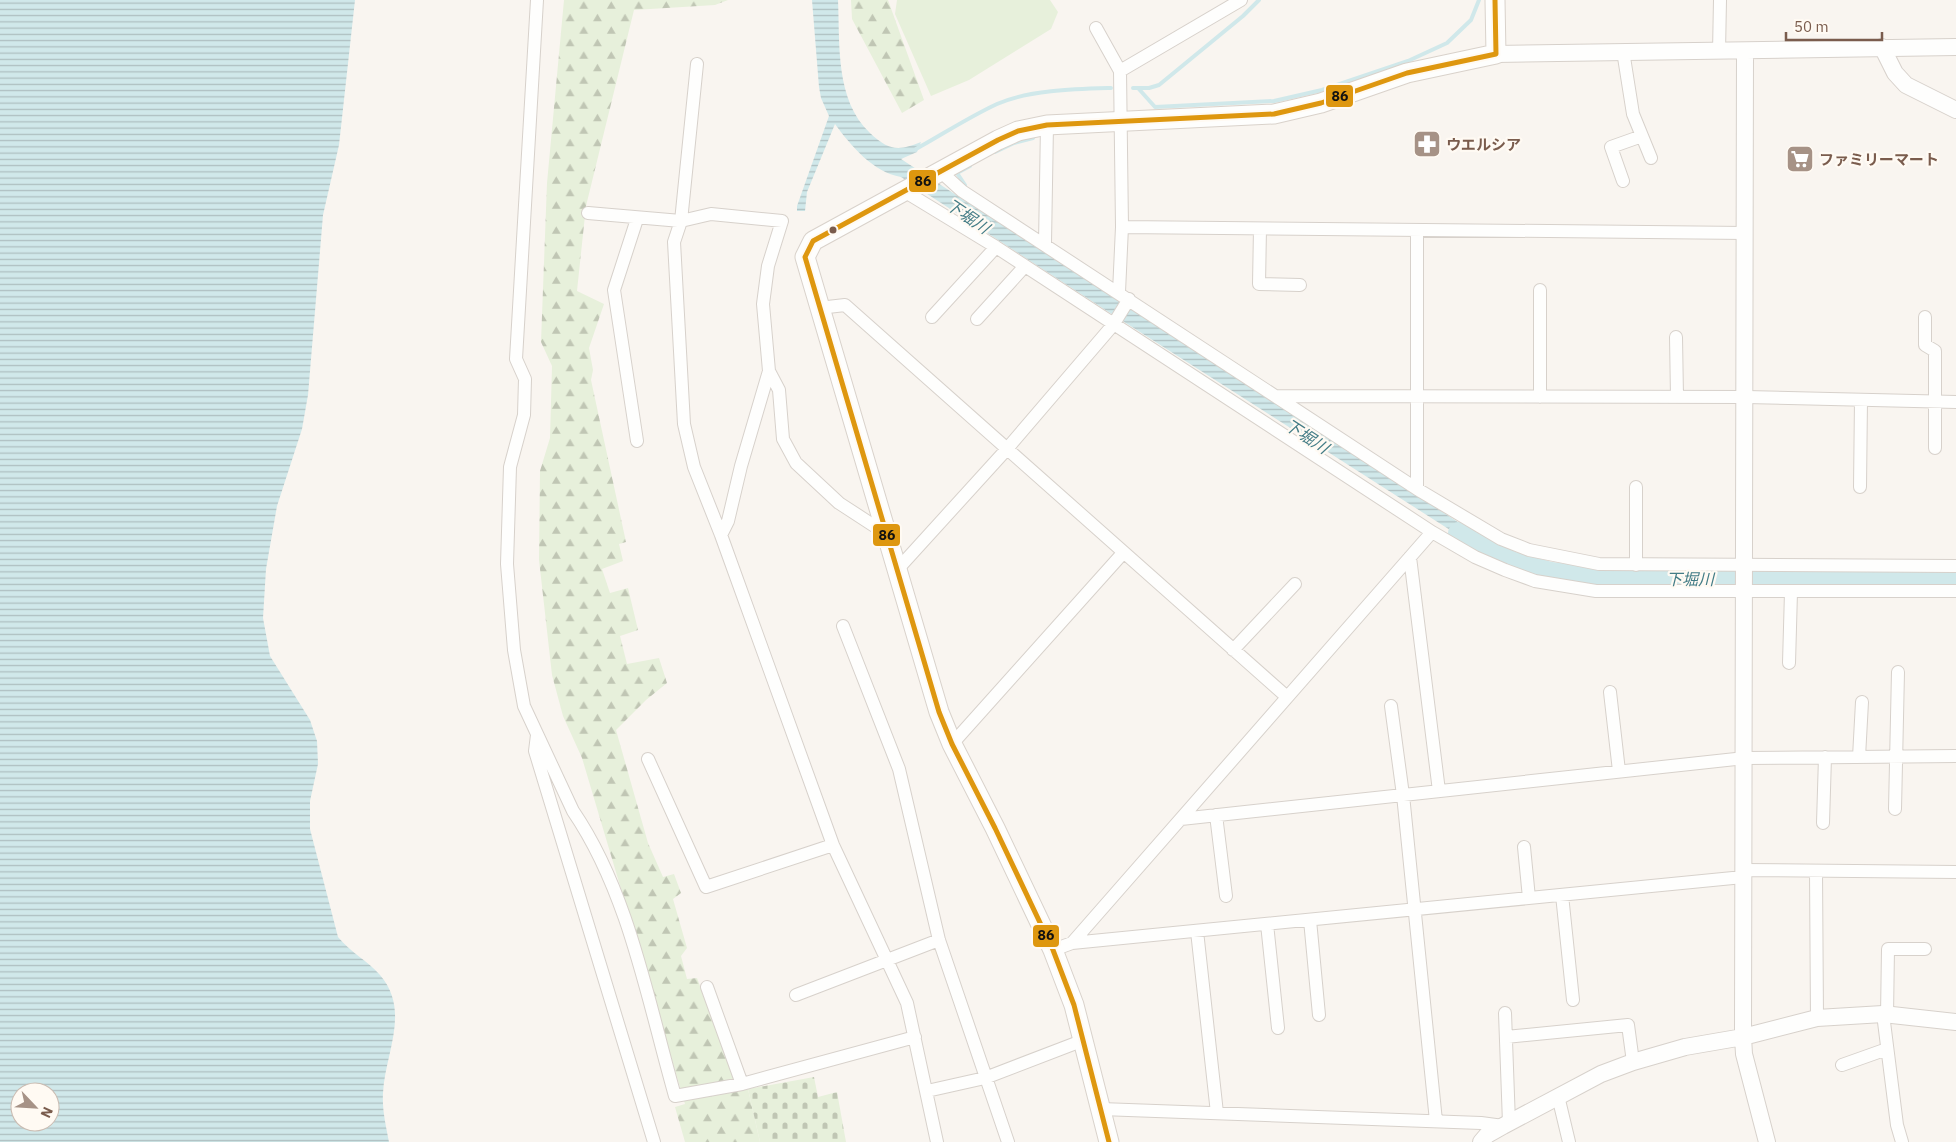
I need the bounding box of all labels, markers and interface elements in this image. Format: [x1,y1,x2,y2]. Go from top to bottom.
scale bar [1786,10,1882,42]
text: 50 m [1794,17,1829,36]
line badge: 86 [1325,84,1354,108]
text: 86 [1332,87,1348,105]
pharmacy icon: ウエルシア [1412,129,1442,159]
place label: ウエルシア [1446,135,1521,154]
supermarket icon: ファミリーマート [1785,144,1815,174]
place label: ファミリーマート [1819,150,1939,169]
line badge: 86 [908,169,937,193]
text: 86 [915,172,931,190]
water label: 下堀川 [943,194,995,239]
unlabelled marker [828,225,838,235]
water label: 下堀川 [1281,415,1334,459]
line badge: 86 [872,523,901,547]
text: 86 [879,526,895,544]
water label: 下堀川 [1666,569,1716,589]
line badge: 86 [1032,924,1060,948]
text: 86 [1038,926,1054,944]
north arrow [10,1082,60,1132]
text: N [36,1104,57,1121]

